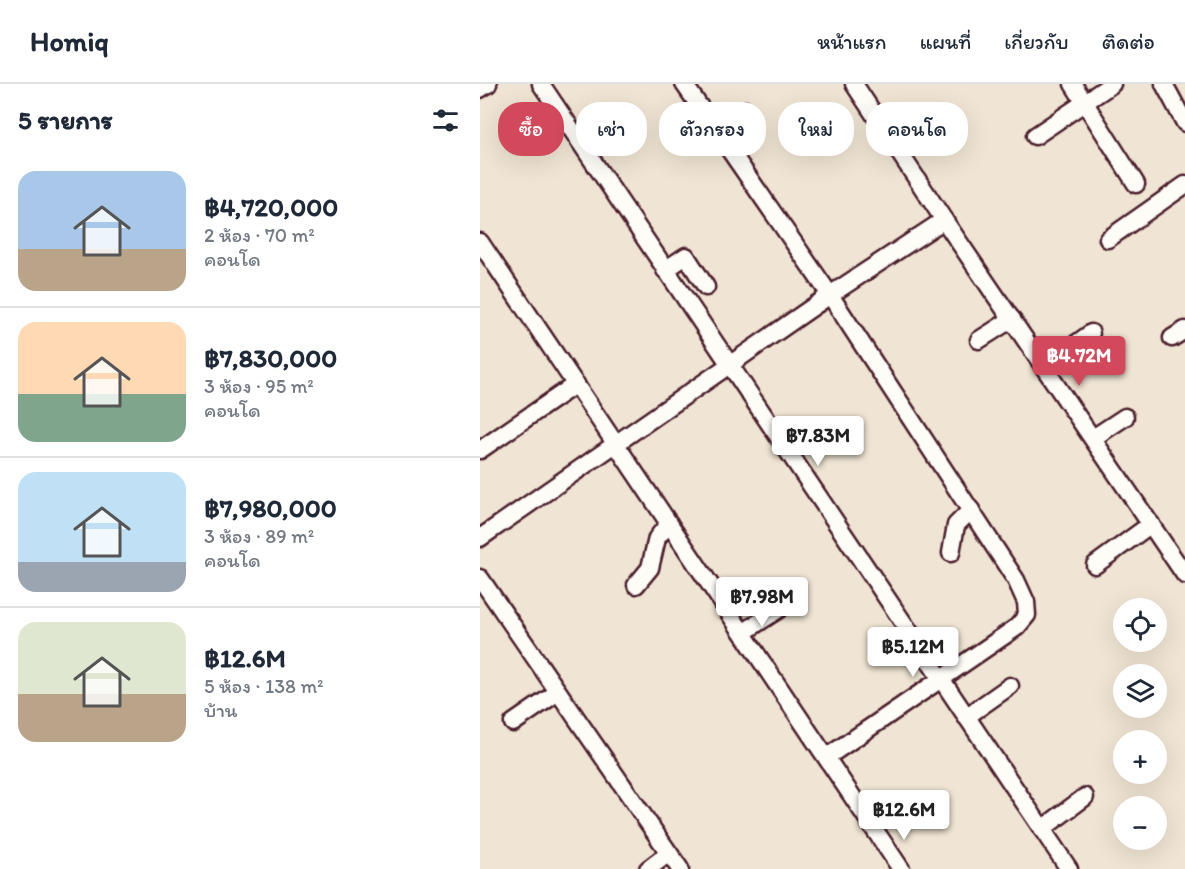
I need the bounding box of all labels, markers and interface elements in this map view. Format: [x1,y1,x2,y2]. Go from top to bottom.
text: Homiq [30,24,109,58]
text: หน้าแรก [817,29,887,54]
text: แผนที่ [920,29,971,54]
text: เกี่ยวกับ [1004,29,1069,54]
text: ติดต่อ [1102,29,1155,54]
chip: ซื้อ [498,102,564,156]
chip: เช่า [576,102,647,156]
chip: ตัวกรอง [659,102,766,156]
chip: ใหม่ [778,102,854,156]
chip: คอนโด [866,102,968,156]
text: 5 รายการ [18,104,113,136]
icon: filters [429,104,462,137]
text: ฿4,720,000 [204,191,338,223]
icon: home [66,195,138,267]
text: 2 ห้อง · 70 m² [204,223,315,247]
text: คอนโด [204,247,261,271]
pin: ฿4.72M [1030,336,1128,387]
text: ฿7,830,000 [204,342,337,374]
text: ฿4.72M [1046,343,1112,367]
icon: home [66,346,138,418]
text: 3 ห้อง · 95 m² [204,374,314,398]
text: คอนโด [204,398,261,422]
pin: ฿7.83M [769,416,867,467]
text: ฿7.83M [786,423,850,447]
text: ฿7,980,000 [204,492,337,524]
icon: home [66,496,138,568]
text: 3 ห้อง · 89 m² [204,524,314,548]
text: คอนโด [204,548,261,572]
pin: ฿7.98M [713,577,811,628]
text: ฿7.98M [730,584,794,608]
map controls [1113,598,1167,850]
button: locate [1113,598,1167,652]
pin: ฿5.12M [864,627,962,678]
text: ฿5.12M [882,634,945,658]
text: ฿12.6M [204,642,286,674]
icon: home [66,646,138,718]
button: layers [1113,664,1167,718]
text: 5 ห้อง · 138 m² [204,674,324,698]
text: บ้าน [204,698,237,722]
button: + [1113,730,1167,784]
pin: ฿12.6M [855,790,953,841]
button: − [1113,796,1167,850]
text: ฿12.6M [872,797,936,821]

